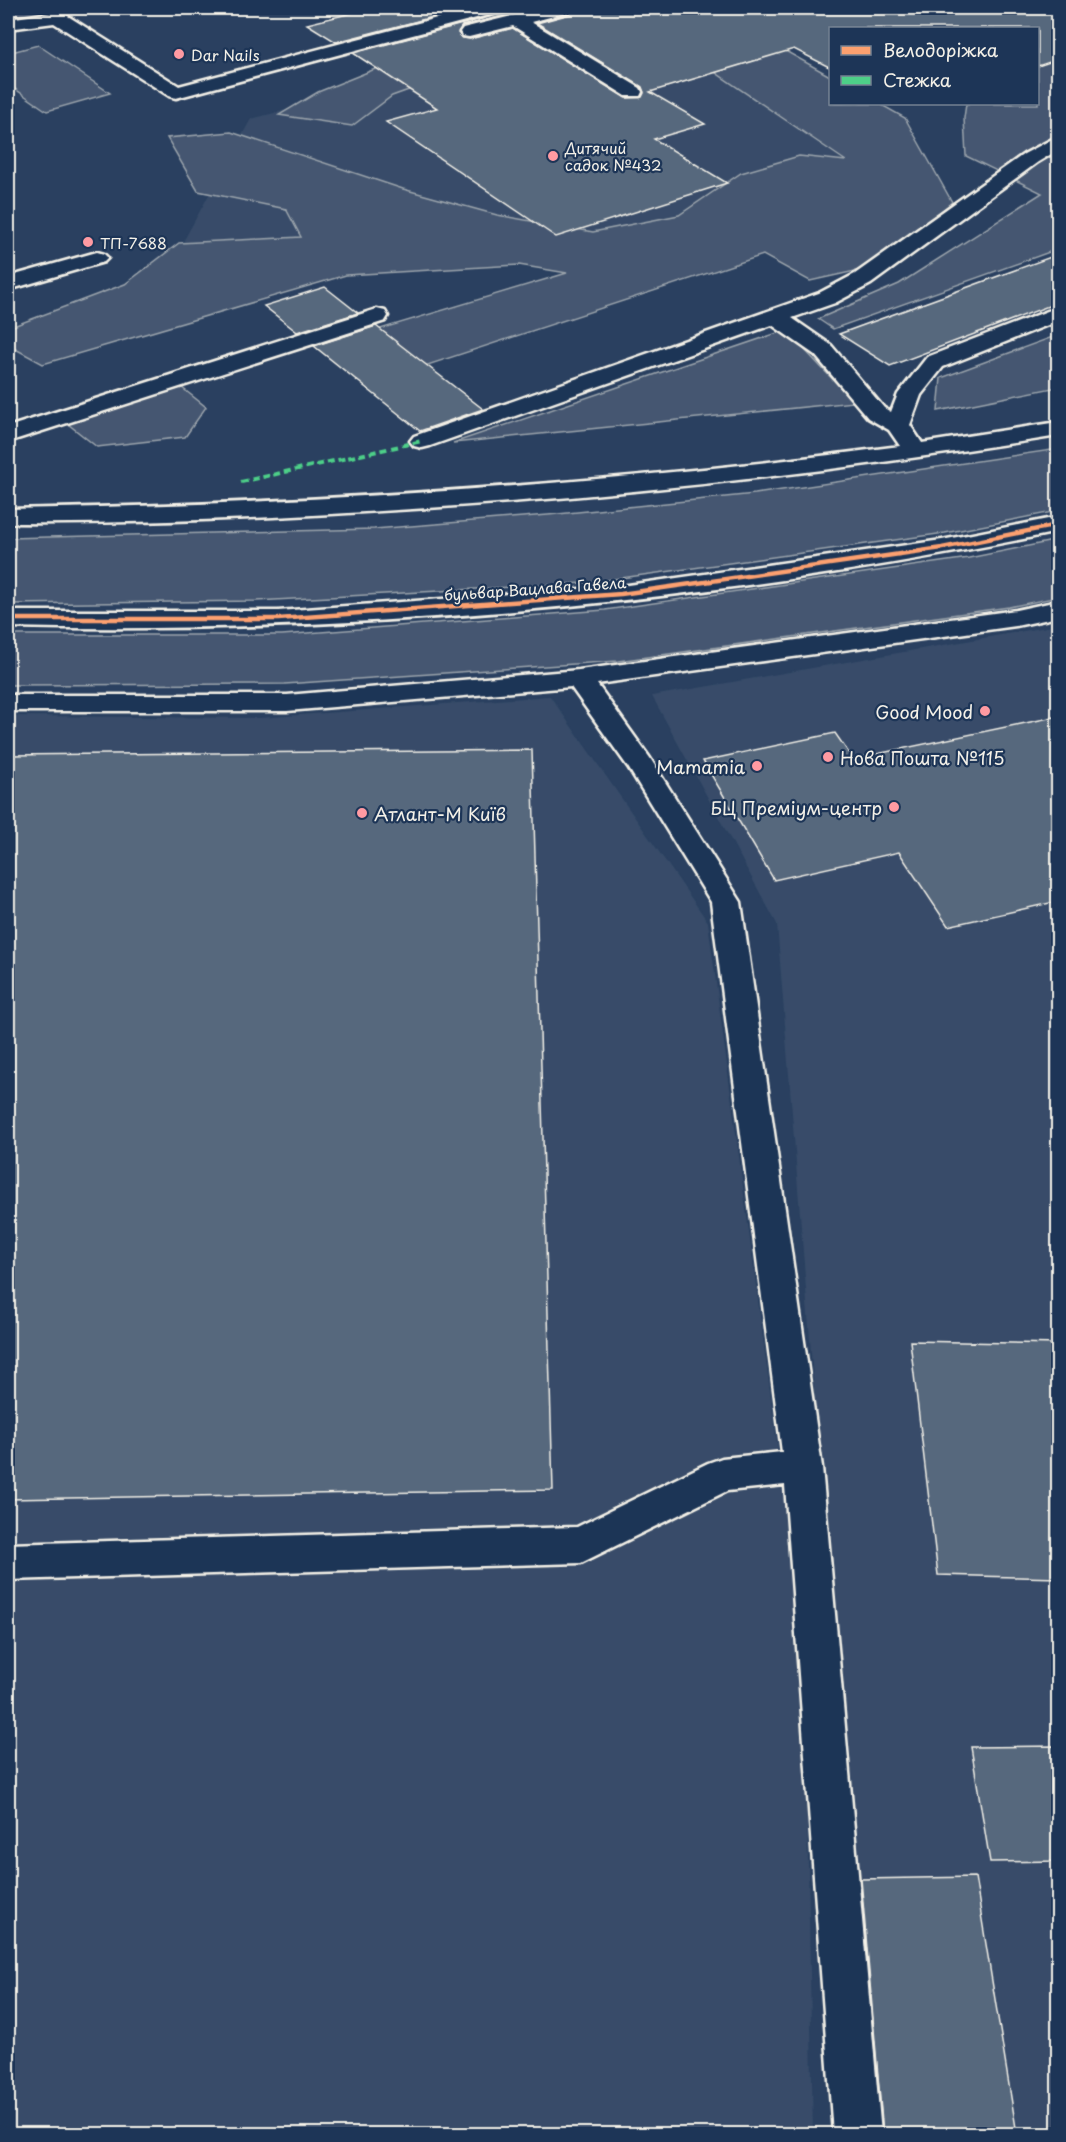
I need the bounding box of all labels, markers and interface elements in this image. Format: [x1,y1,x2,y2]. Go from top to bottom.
legend [829,27,1039,105]
text: Велодоріжка [883,36,999,63]
place label: Dar Nails [191,43,260,66]
marker: Dar Nails [172,47,186,61]
text: Стежка [883,66,952,93]
place label: Дитячий садок №432 [564,136,662,176]
marker: Дитячий садок №432 [546,149,560,163]
place label: ТП-7688 [100,231,167,254]
marker: ТП-7688 [81,235,95,249]
street label: бульвар Вацлава Гавела [443,570,628,606]
place label: Good Mood [875,698,973,725]
marker: Good Mood [978,704,992,718]
place label: Нова Пошта №115 [840,744,1005,771]
marker: Нова Пошта №115 [821,750,835,764]
place label: Mamamia [656,753,745,780]
marker: Mamamia [750,759,764,773]
place label: БЦ Преміум-центр [710,794,882,821]
place label: Атлант-М Київ [374,800,506,827]
marker: БЦ Преміум-центр [887,800,901,814]
marker: Атлант-М Київ [355,806,369,820]

